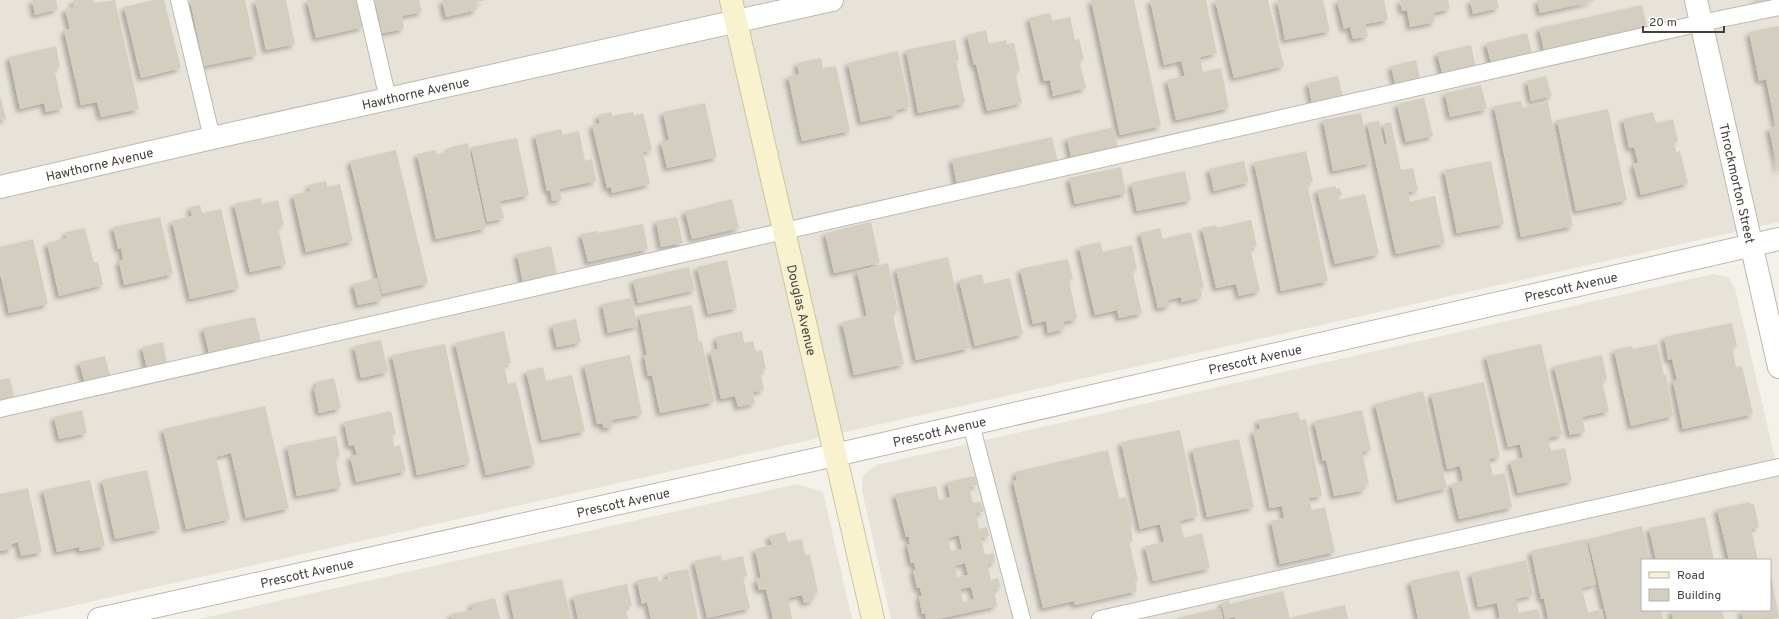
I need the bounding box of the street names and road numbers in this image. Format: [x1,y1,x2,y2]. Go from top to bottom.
street label: Hawthorne Avenue [361,75,471,114]
street label: Throckmorton Street [1714,122,1757,245]
street label: Hawthorne Avenue [45,146,155,186]
street label: Douglas Avenue [782,263,818,358]
street label: Prescott Avenue [1523,270,1620,307]
street label: Prescott Avenue [1207,342,1304,379]
street label: Prescott Avenue [892,415,988,452]
street label: Prescott Avenue [575,486,672,522]
street label: Prescott Avenue [259,556,356,593]

